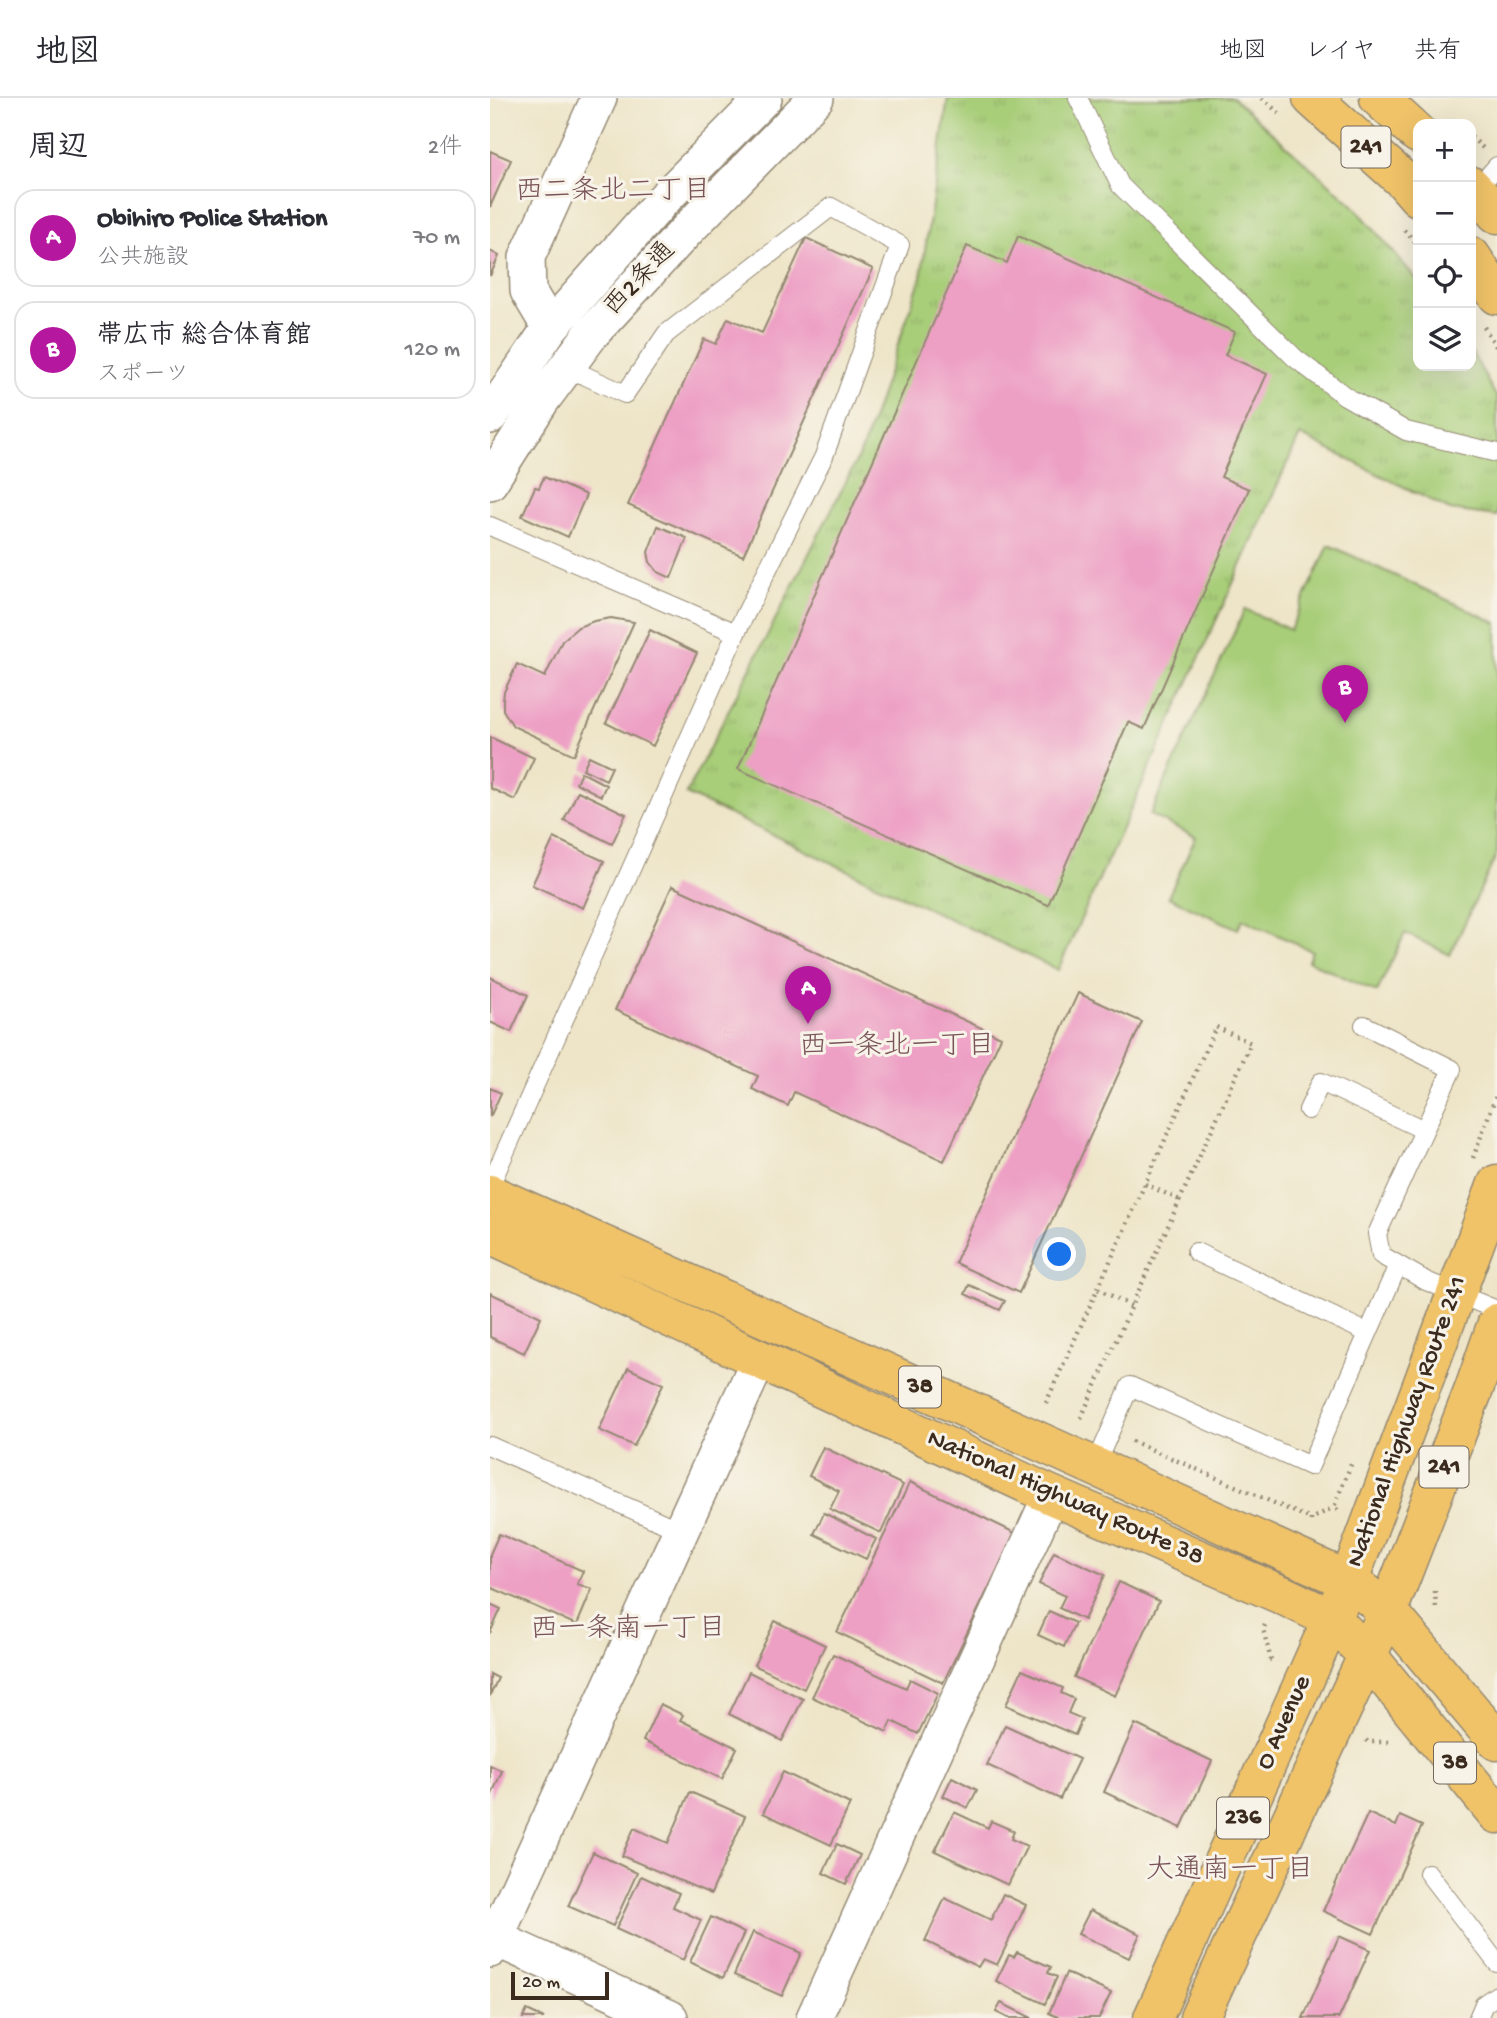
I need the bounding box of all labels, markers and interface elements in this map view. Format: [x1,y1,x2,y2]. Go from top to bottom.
text: 地図 [35,36,101,74]
text: 地図 [1219,38,1267,67]
text: レイヤ [1305,38,1376,67]
text: 共有 [1414,38,1462,67]
map controls [1413,119,1476,371]
button: + [1413,119,1476,182]
road number: 241 [1342,126,1390,168]
text: 周辺 [28,132,88,167]
text: 2件 [428,135,462,162]
district label: 西二条北二丁目 [515,175,711,209]
button: − [1413,182,1476,245]
text: Obihiro Police Station [97,205,327,236]
text: A [46,225,60,252]
text: 70 m [413,225,460,252]
street label: 西2条通 [598,236,683,324]
text: 公共施設 [97,245,189,272]
button: locate [1413,245,1476,308]
button: layers [1413,308,1476,371]
text: 帯広市 総合体育館 [97,322,311,353]
text: B [47,337,59,364]
text: 120 m [405,337,460,364]
text: スポーツ [97,362,189,389]
pin: B [1322,665,1368,723]
pin: A [785,966,831,1024]
district label: 西一条北一丁目 [799,1030,995,1064]
your location [1042,1237,1076,1271]
street label: National Highway Route 241 [1341,1272,1475,1572]
road number: 38 [899,1366,941,1408]
street label: National Highway Route 38 [922,1424,1208,1574]
road number: 241 [1420,1447,1468,1488]
district label: 西一条南一丁目 [530,1613,726,1647]
street label: O Avenue [1251,1670,1320,1775]
road number: 38 [1434,1742,1476,1784]
road number: 236 [1217,1798,1269,1838]
district label: 大通南一丁目 [1146,1854,1314,1888]
scale bar [511,1969,609,2001]
text: 20 m [522,1972,560,1995]

